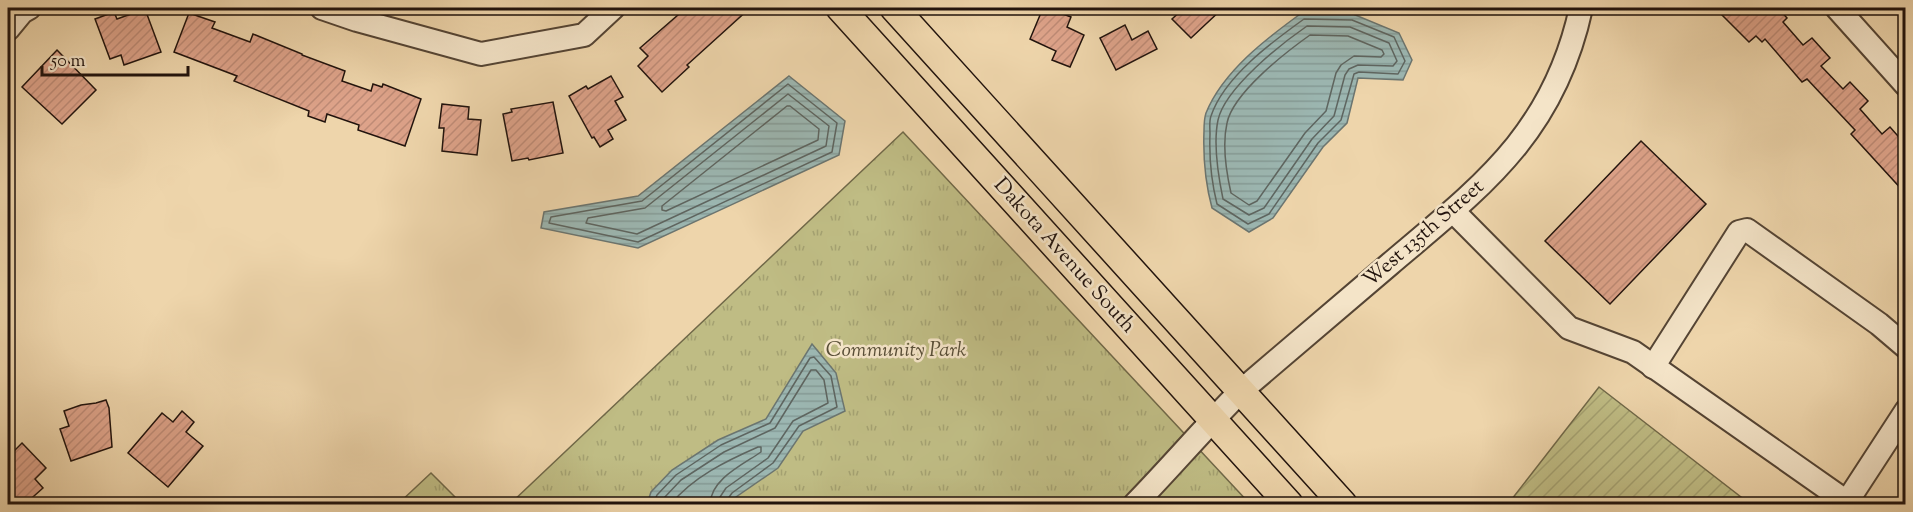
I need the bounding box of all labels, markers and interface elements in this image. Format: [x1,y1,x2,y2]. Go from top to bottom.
scale bar [42,39,188,77]
text: 50 m [50,49,86,75]
street label: Dakota Avenue South [986,172,1142,340]
street label: West 135th Street [1357,173,1491,295]
park label: Community Park [826,336,967,366]

